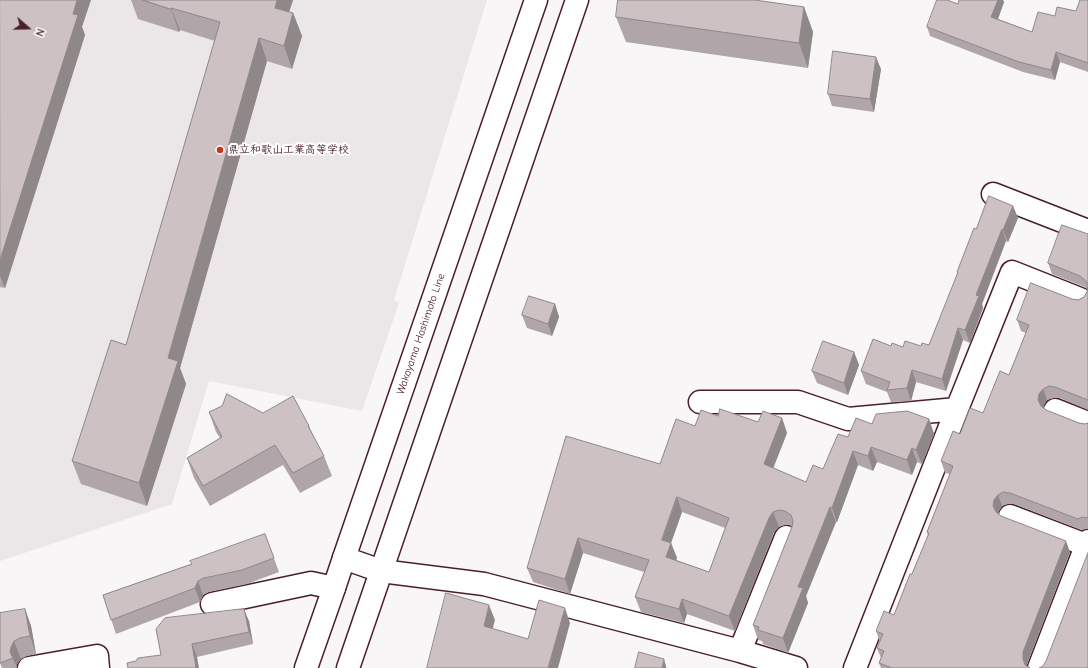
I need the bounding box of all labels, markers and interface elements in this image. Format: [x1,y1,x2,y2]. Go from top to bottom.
north arrow [8,8,48,48]
text: N [32,27,47,38]
place label: 県立和歌山工業高等学校 [228,143,349,157]
marker: 県立和歌山工業高等学校 [215,145,225,155]
street label: Wakayama Hashimoto Line [394,272,448,396]

